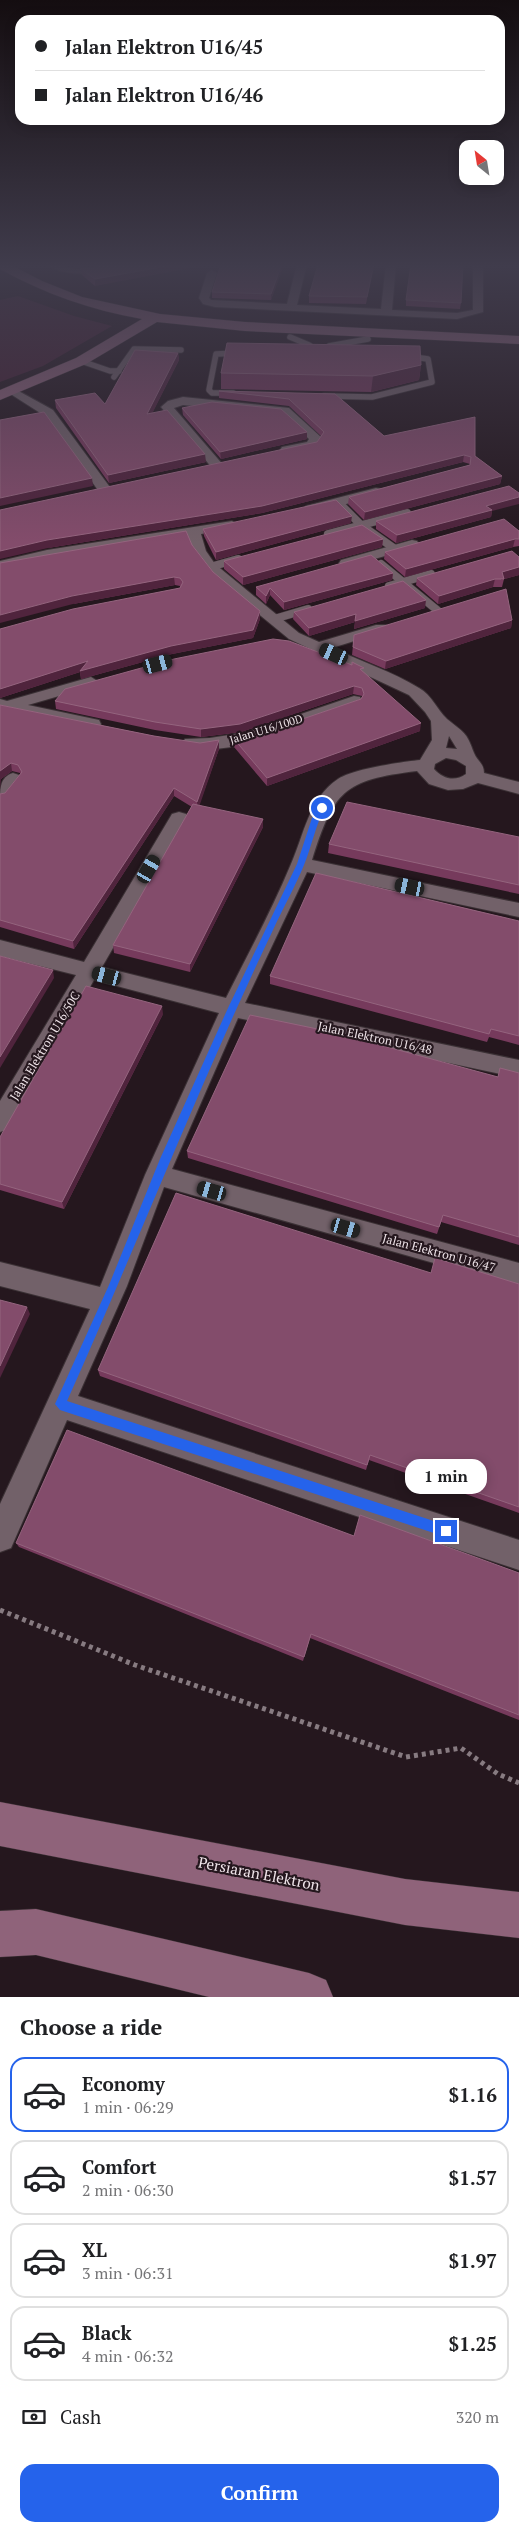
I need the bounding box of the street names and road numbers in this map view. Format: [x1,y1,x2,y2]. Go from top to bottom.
street label: Jalan U16/100D [228,711,304,747]
street label: Jalan Elektron U16/50C [6,989,83,1103]
street label: Jalan Elektron U16/48 [317,1018,434,1057]
street label: Jalan Elektron U16/47 [381,1230,497,1275]
street label: Persiaran Elektron [197,1851,322,1895]

